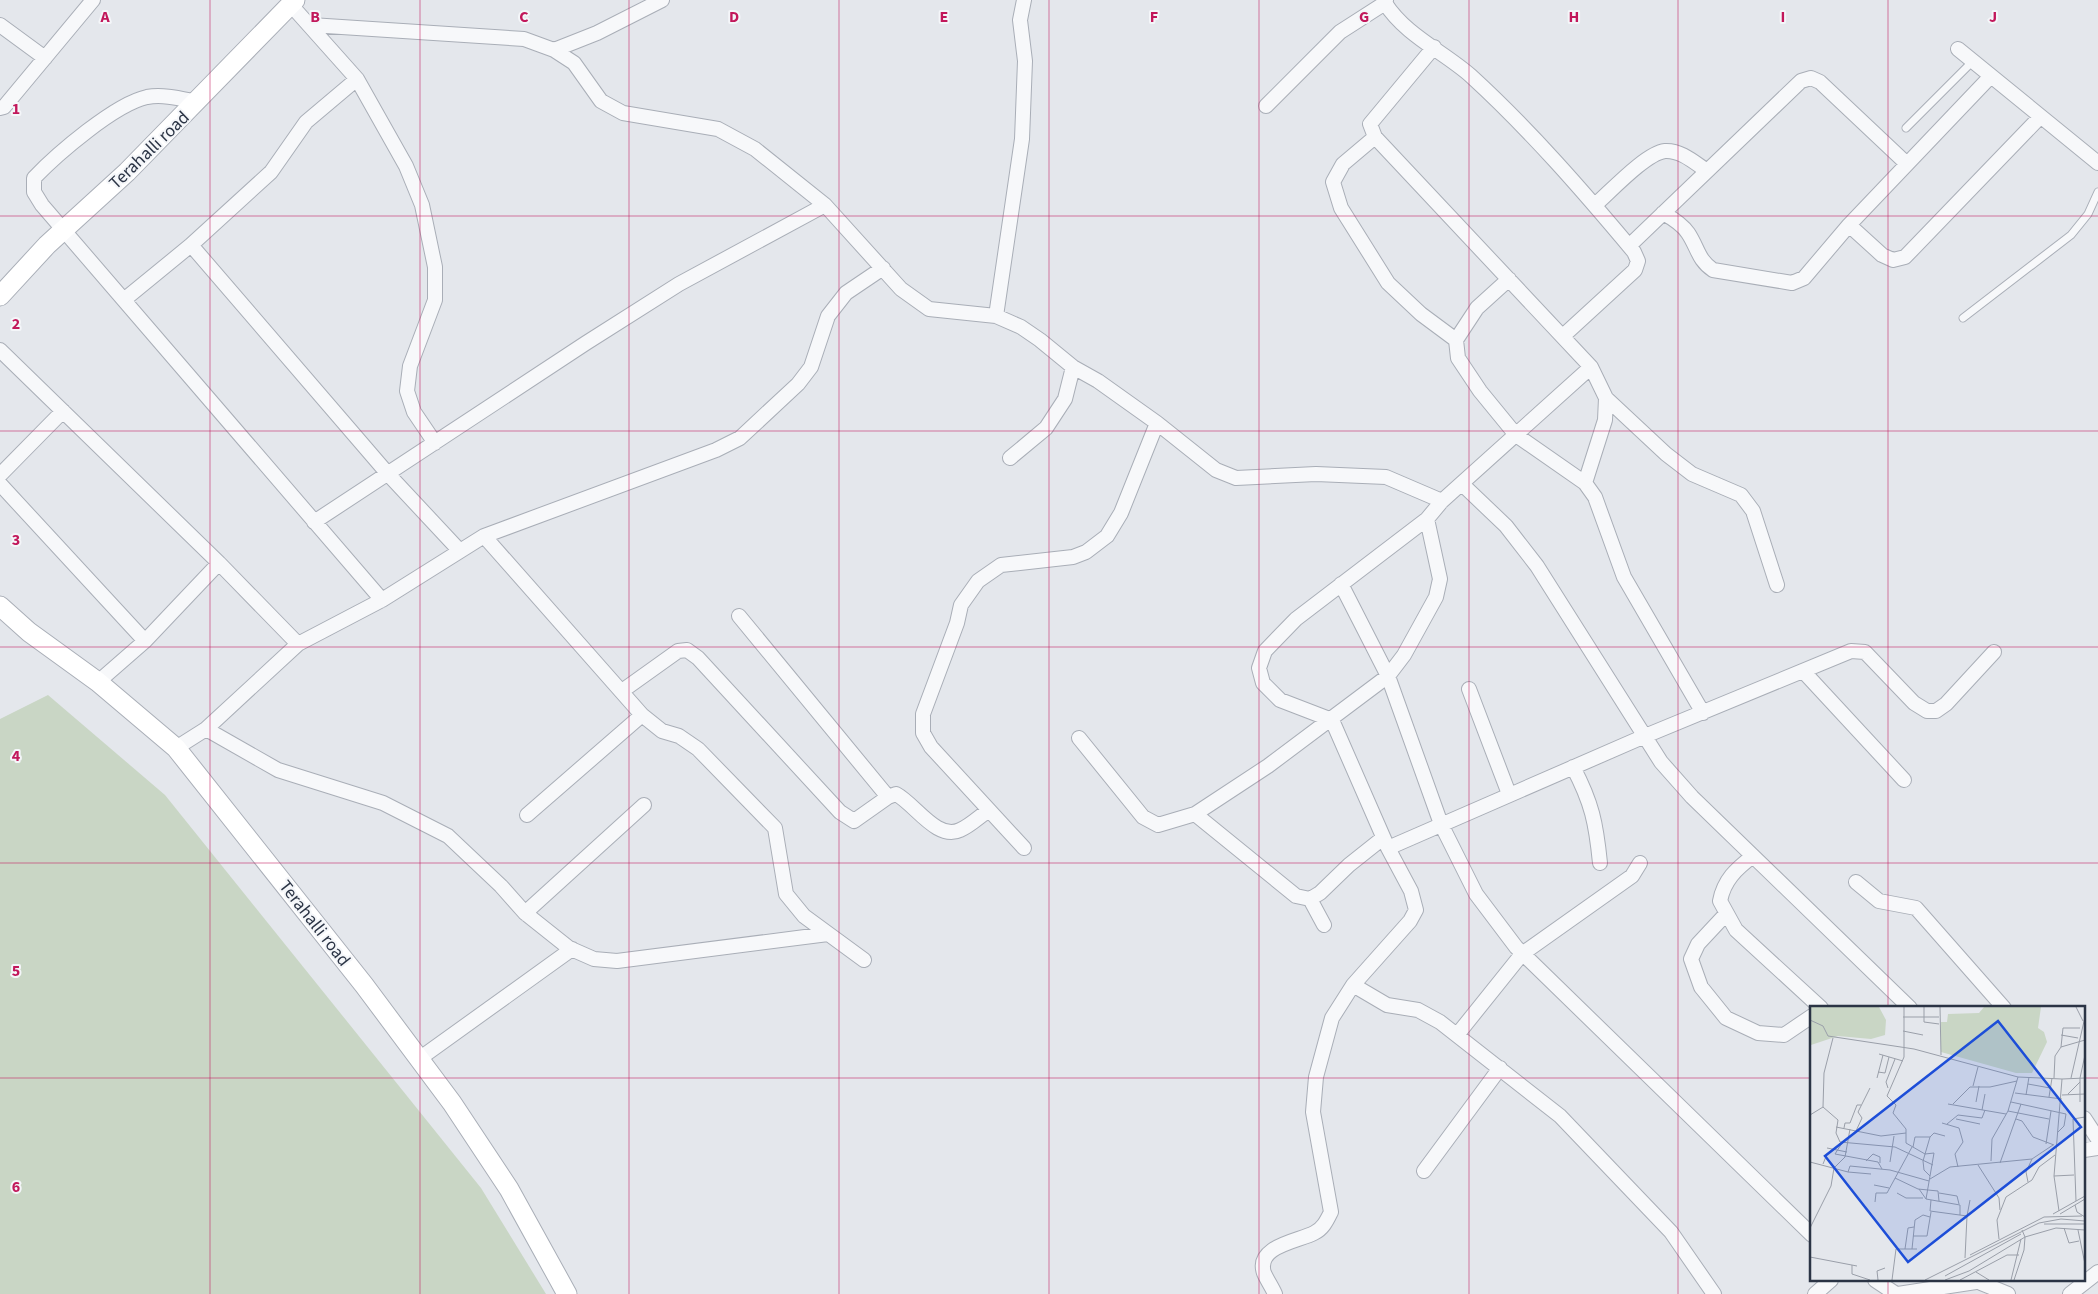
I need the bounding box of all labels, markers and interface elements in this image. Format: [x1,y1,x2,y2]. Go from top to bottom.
text: A [99,6,110,28]
text: B [310,6,320,28]
text: C [519,6,529,28]
text: D [729,6,739,28]
text: E [940,6,948,28]
text: F [1150,6,1158,28]
text: G [1359,6,1369,28]
text: H [1569,6,1579,28]
text: I [1781,6,1785,28]
text: J [1989,6,1997,28]
text: 1 [12,98,20,120]
street label: Terahalli road [104,106,195,195]
text: 2 [12,313,20,335]
text: 3 [12,529,20,551]
text: 4 [12,745,21,767]
street label: Terahalli road [273,875,356,972]
text: 5 [12,960,20,982]
inset map [1810,1006,2086,1282]
text: 6 [12,1176,20,1198]

